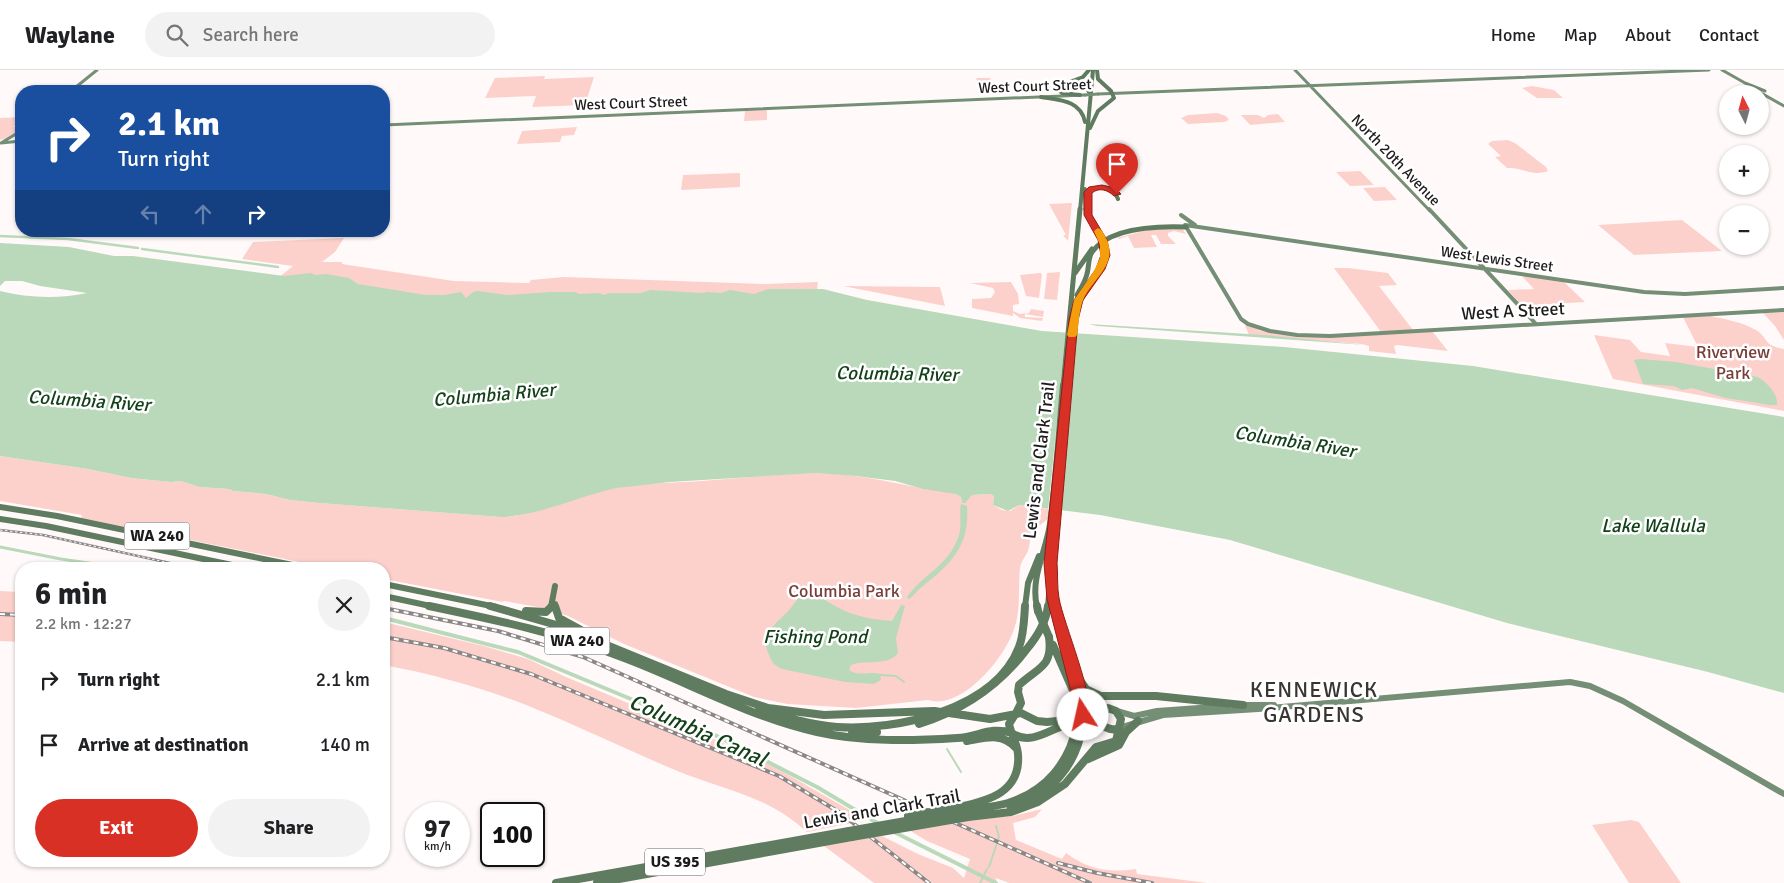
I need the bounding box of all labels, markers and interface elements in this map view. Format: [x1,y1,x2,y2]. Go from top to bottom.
search box [145,12,495,57]
text: Waylane [25,20,115,50]
icon: search [163,21,191,49]
text: Search here [203,23,299,47]
text: Home [1491,24,1536,46]
text: Map [1564,24,1597,46]
text: About [1625,24,1671,46]
text: Contact [1699,24,1759,46]
street label: West Court Street [978,75,1092,97]
north arrow [1719,85,1769,135]
map controls [1719,85,1769,255]
street label: West Court Street [574,92,688,114]
text: 2.1 km [118,102,220,145]
icon: right [35,105,100,170]
street label: North 20th Avenue [1348,110,1444,210]
pin [1096,143,1138,194]
text: Turn right [118,145,210,172]
button: + [1719,145,1769,195]
icon: arrive [1103,150,1131,178]
icon: left [136,200,164,228]
icon: ahead [189,200,217,228]
icon: right [242,200,270,228]
button: − [1719,205,1769,255]
street label: West Lewis Street [1440,242,1554,276]
street label: West A Street [1461,297,1565,325]
park label: Riverview Park [1696,341,1770,384]
water label: Columbia River [836,361,961,387]
water label: Columbia River [432,377,559,412]
street label: Lewis and Clark Trail [1018,380,1060,540]
water label: Columbia River [27,385,154,417]
water label: Columbia River [1233,421,1360,464]
water label: Lake Wallula [1601,514,1706,538]
road number: WA 240 [124,522,190,550]
text: 6 min [35,576,107,613]
button: close [318,579,370,631]
park label: Columbia Park [788,580,900,602]
text: 2.2 km · 12:27 [35,614,132,634]
water label: Fishing Pond [763,625,869,649]
road number: WA 240 [544,628,610,654]
icon: right [35,666,63,694]
text: Turn right [78,668,160,692]
text: 2.1 km [316,668,370,692]
district label: KENNEWICK GARDENS [1250,676,1378,728]
water label: Columbia Canal [625,688,772,773]
position arrow [1056,688,1108,740]
icon: arrive [35,731,63,759]
text: Arrive at destination [78,733,249,757]
text: 140 m [320,733,370,757]
street label: Lewis and Clark Trail [802,784,962,834]
button: Exit [35,799,198,857]
button: Share [208,799,370,857]
speed limit sign: 100 [480,802,545,867]
text: 97 [424,813,451,844]
text: km/h [424,839,451,854]
road number: US 395 [645,849,705,876]

